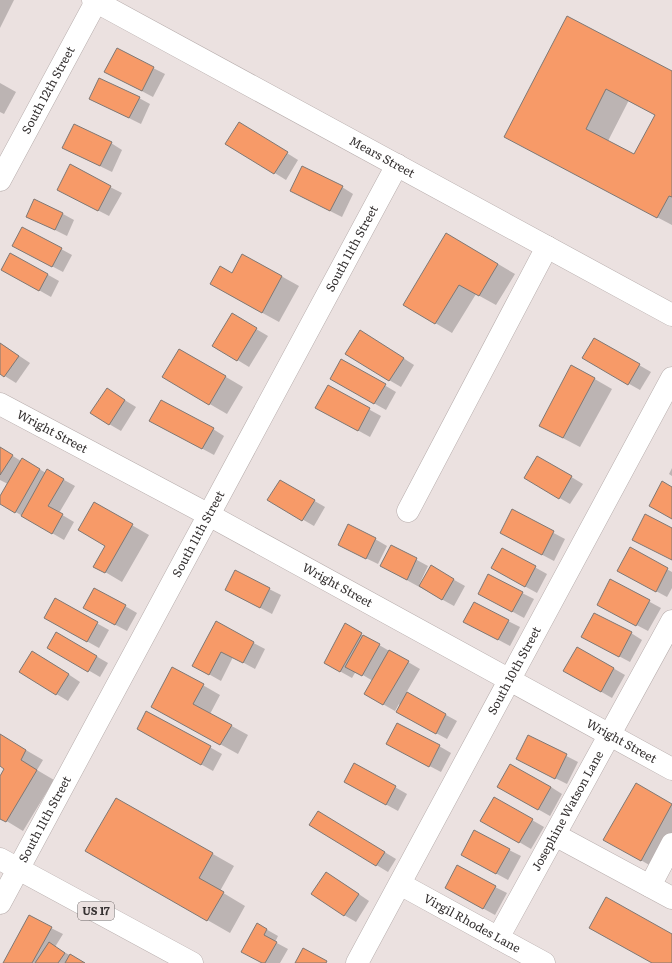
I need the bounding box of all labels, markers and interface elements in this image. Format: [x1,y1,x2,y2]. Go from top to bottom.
street label: South 12th Street [17,43,79,137]
street label: Mears Street [346,131,419,182]
street label: South 11th Street [320,202,382,295]
street label: Wright Street [14,405,91,457]
street label: South 11th Street [167,487,228,580]
street label: Wright Street [299,558,376,611]
street label: South 10th Street [482,623,545,718]
street label: Wright Street [583,714,661,767]
street label: Josephine Watson Lane [527,747,607,874]
street label: South 11th Street [13,772,75,865]
street label: Virgil Rhodes Lane [421,889,524,957]
road number: US 17 [78,902,114,920]

